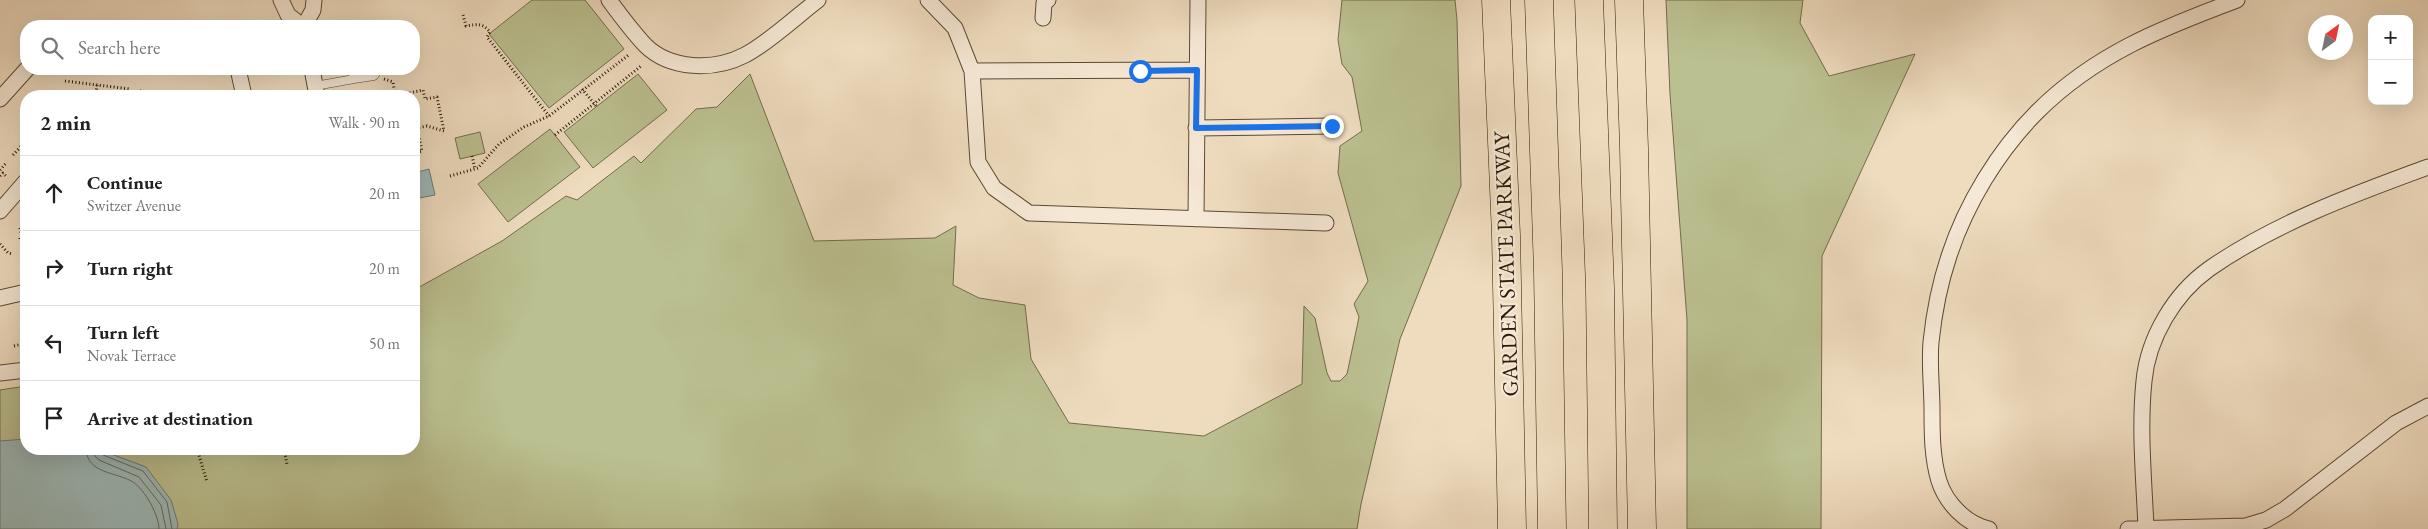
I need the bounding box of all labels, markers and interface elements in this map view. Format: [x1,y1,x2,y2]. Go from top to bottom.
north arrow [2308,15,2353,60]
map controls [2368,15,2413,105]
button: + [2368,15,2413,60]
search box [20,20,420,75]
icon: search [38,34,66,62]
text: Search here [78,35,160,60]
route start [1129,60,1152,83]
button: − [2368,60,2413,105]
text: 2 min [40,109,91,136]
text: Walk · 90 m [329,112,400,133]
route end [1321,115,1344,138]
street label: GARDEN STATE PARKWAY [1487,130,1525,397]
text: Continue [87,170,162,195]
icon: ahead [40,179,68,207]
text: 20 m [369,183,400,204]
text: Switzer Avenue [87,195,181,216]
icon: right [40,254,68,282]
text: Turn right [87,256,173,281]
text: 20 m [369,258,400,279]
text: Turn left [87,320,159,345]
icon: left [40,329,68,357]
text: 50 m [369,333,400,354]
text: Novak Terrace [87,345,176,366]
icon: arrive [40,404,68,432]
text: Arrive at destination [87,406,253,431]

